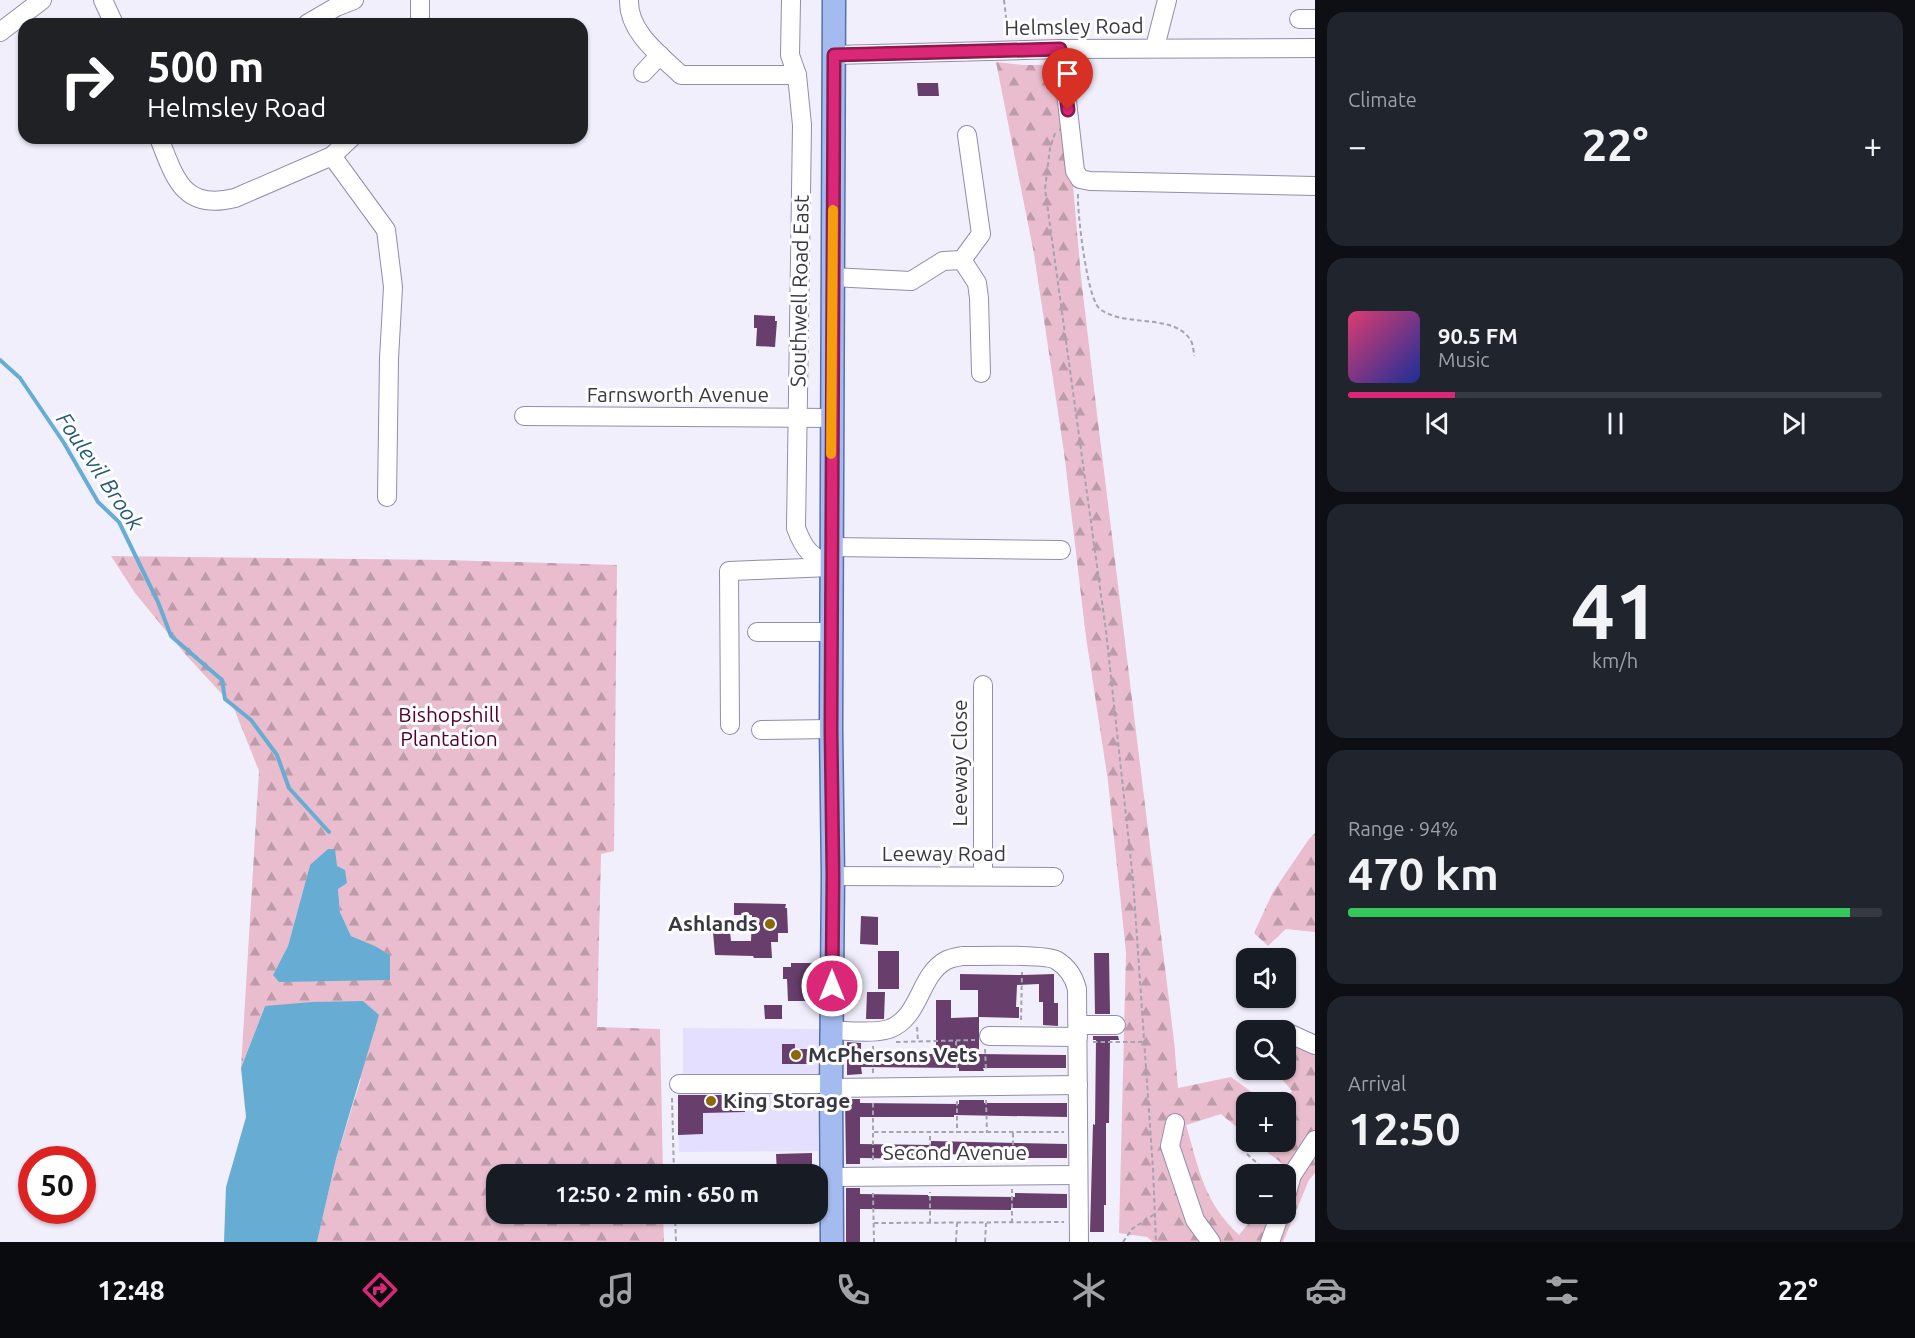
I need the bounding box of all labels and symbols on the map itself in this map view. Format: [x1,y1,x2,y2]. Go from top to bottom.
street label: Helmsley Road [1004,13,1144,39]
pin [1042,48,1093,110]
street label: Southwell Road East [785,195,813,387]
street label: Farnsworth Avenue [587,382,769,406]
water label: Foulevil Brook [52,407,149,535]
street label: Leeway Close [947,699,971,827]
park label: Bishopshill Plantation [398,702,500,750]
street label: Leeway Road [882,841,1006,865]
place label: Ashlands [668,911,758,935]
marker: Ashlands [763,917,777,931]
position arrow [800,954,864,1018]
place label: McPhersons Vets [808,1042,978,1066]
marker: McPhersons Vets [789,1048,803,1062]
place label: King Storage [723,1088,850,1112]
marker: King Storage [704,1094,718,1108]
street label: Second Avenue [883,1140,1027,1164]
speed limit sign: 50 [18,1146,96,1224]

